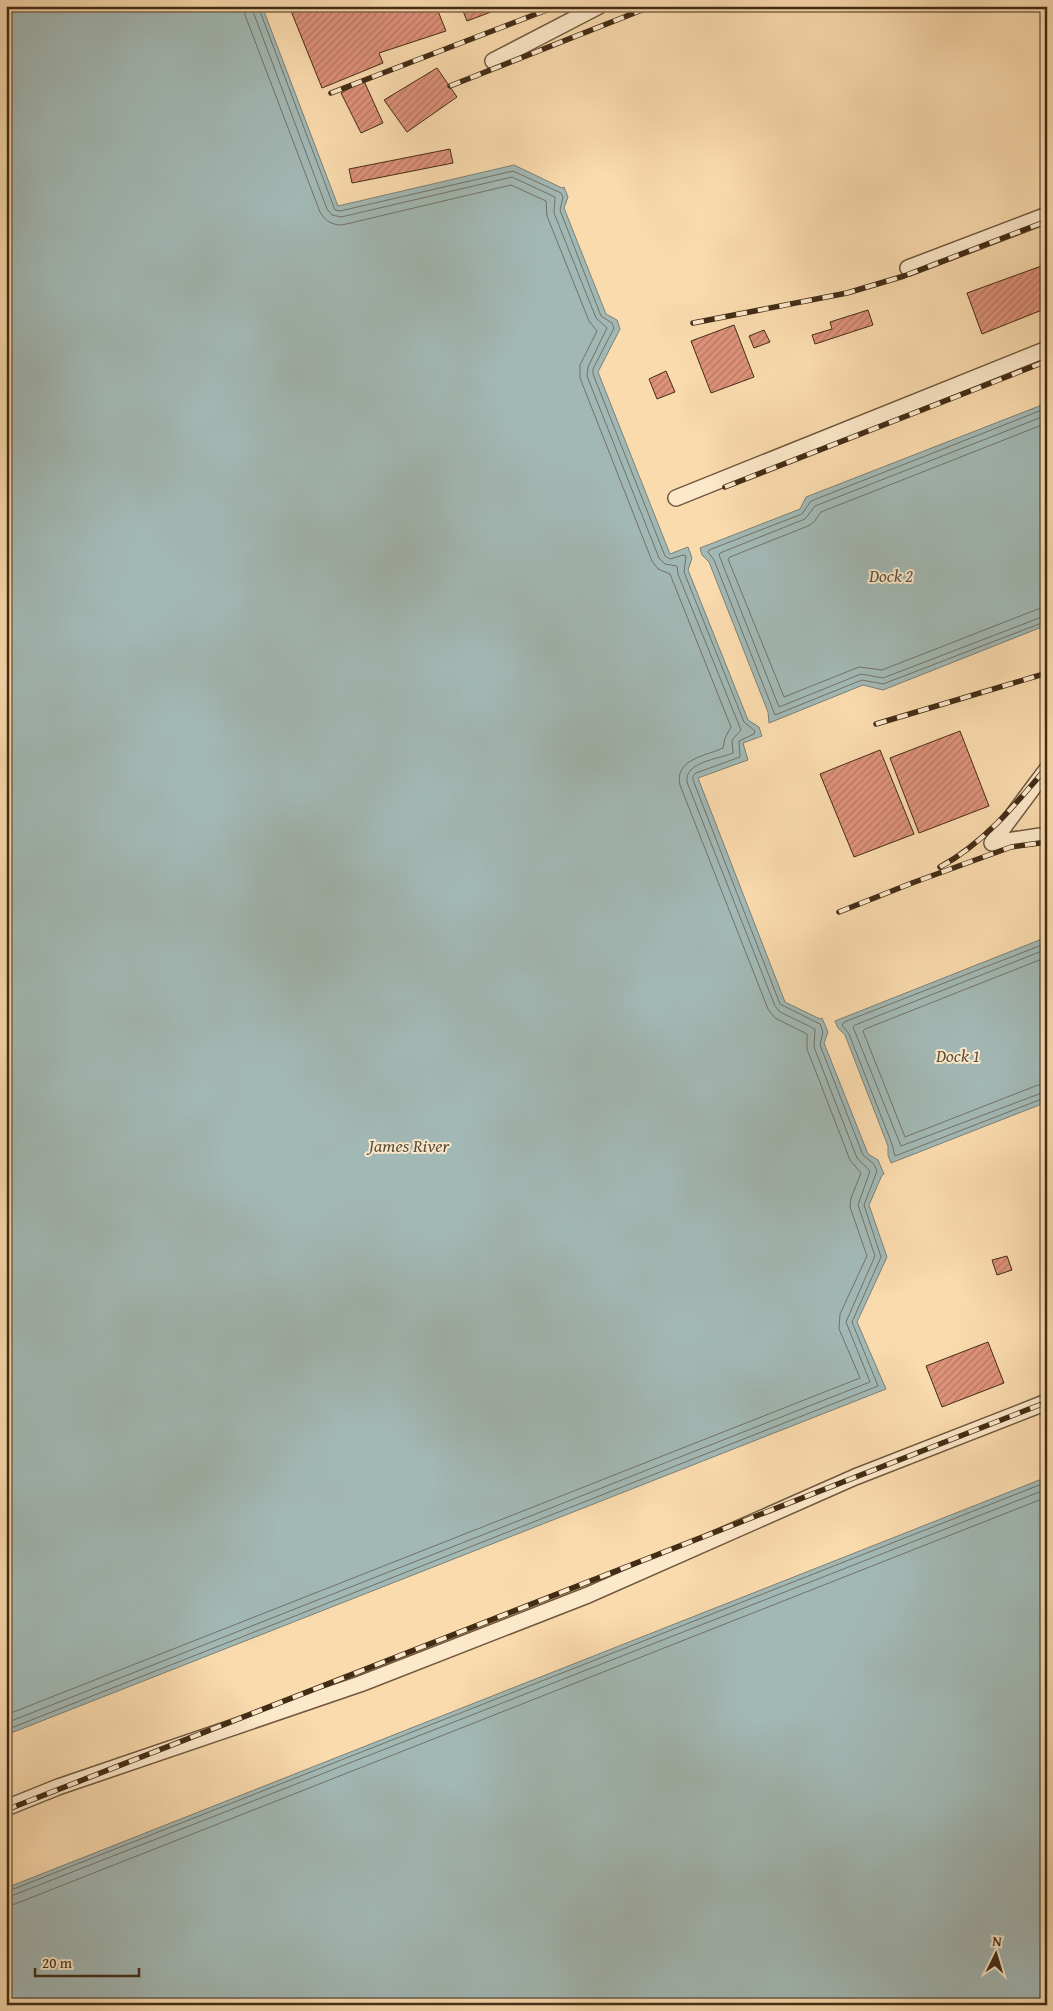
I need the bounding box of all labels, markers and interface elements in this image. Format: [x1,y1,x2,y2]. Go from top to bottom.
water label: Dock 2 [868,562,914,589]
water label: Dock 1 [935,1042,980,1069]
water label: James River [366,1132,450,1159]
north arrow [970,1928,1020,1978]
text: N [992,1931,1003,1951]
scale bar [35,1946,139,1978]
text: 20 m [42,1952,73,1973]

